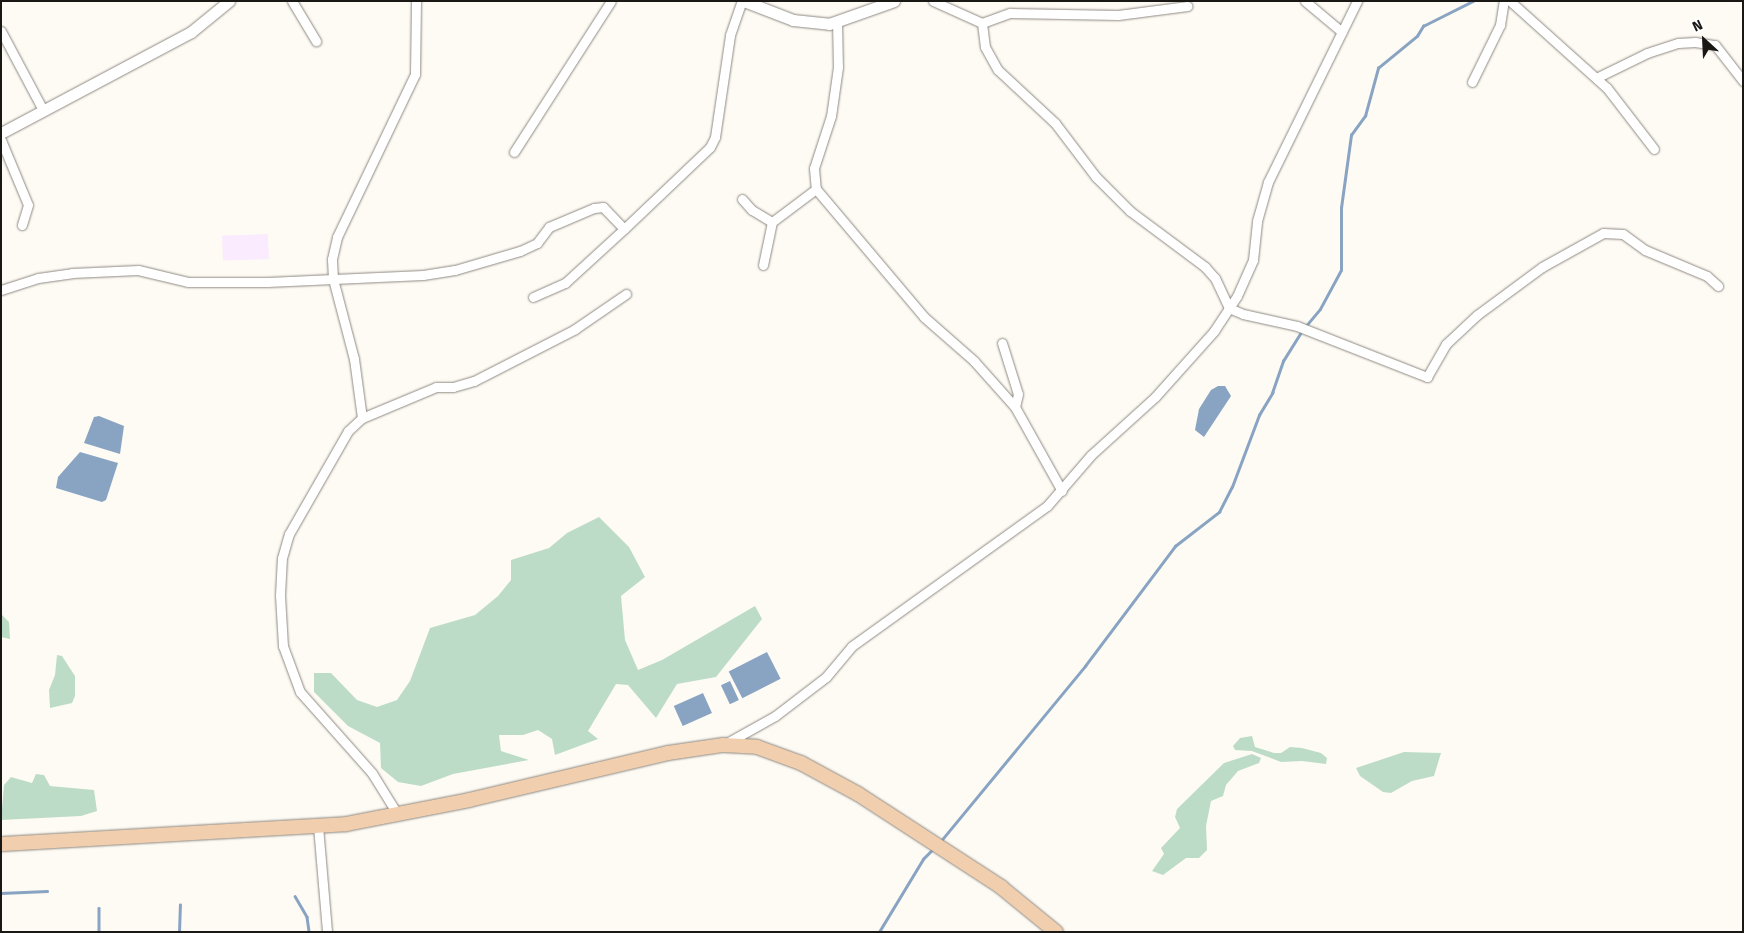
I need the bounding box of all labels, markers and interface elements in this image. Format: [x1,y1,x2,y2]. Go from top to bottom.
north arrow [1679,15,1729,65]
text: N [1690,16,1705,36]

